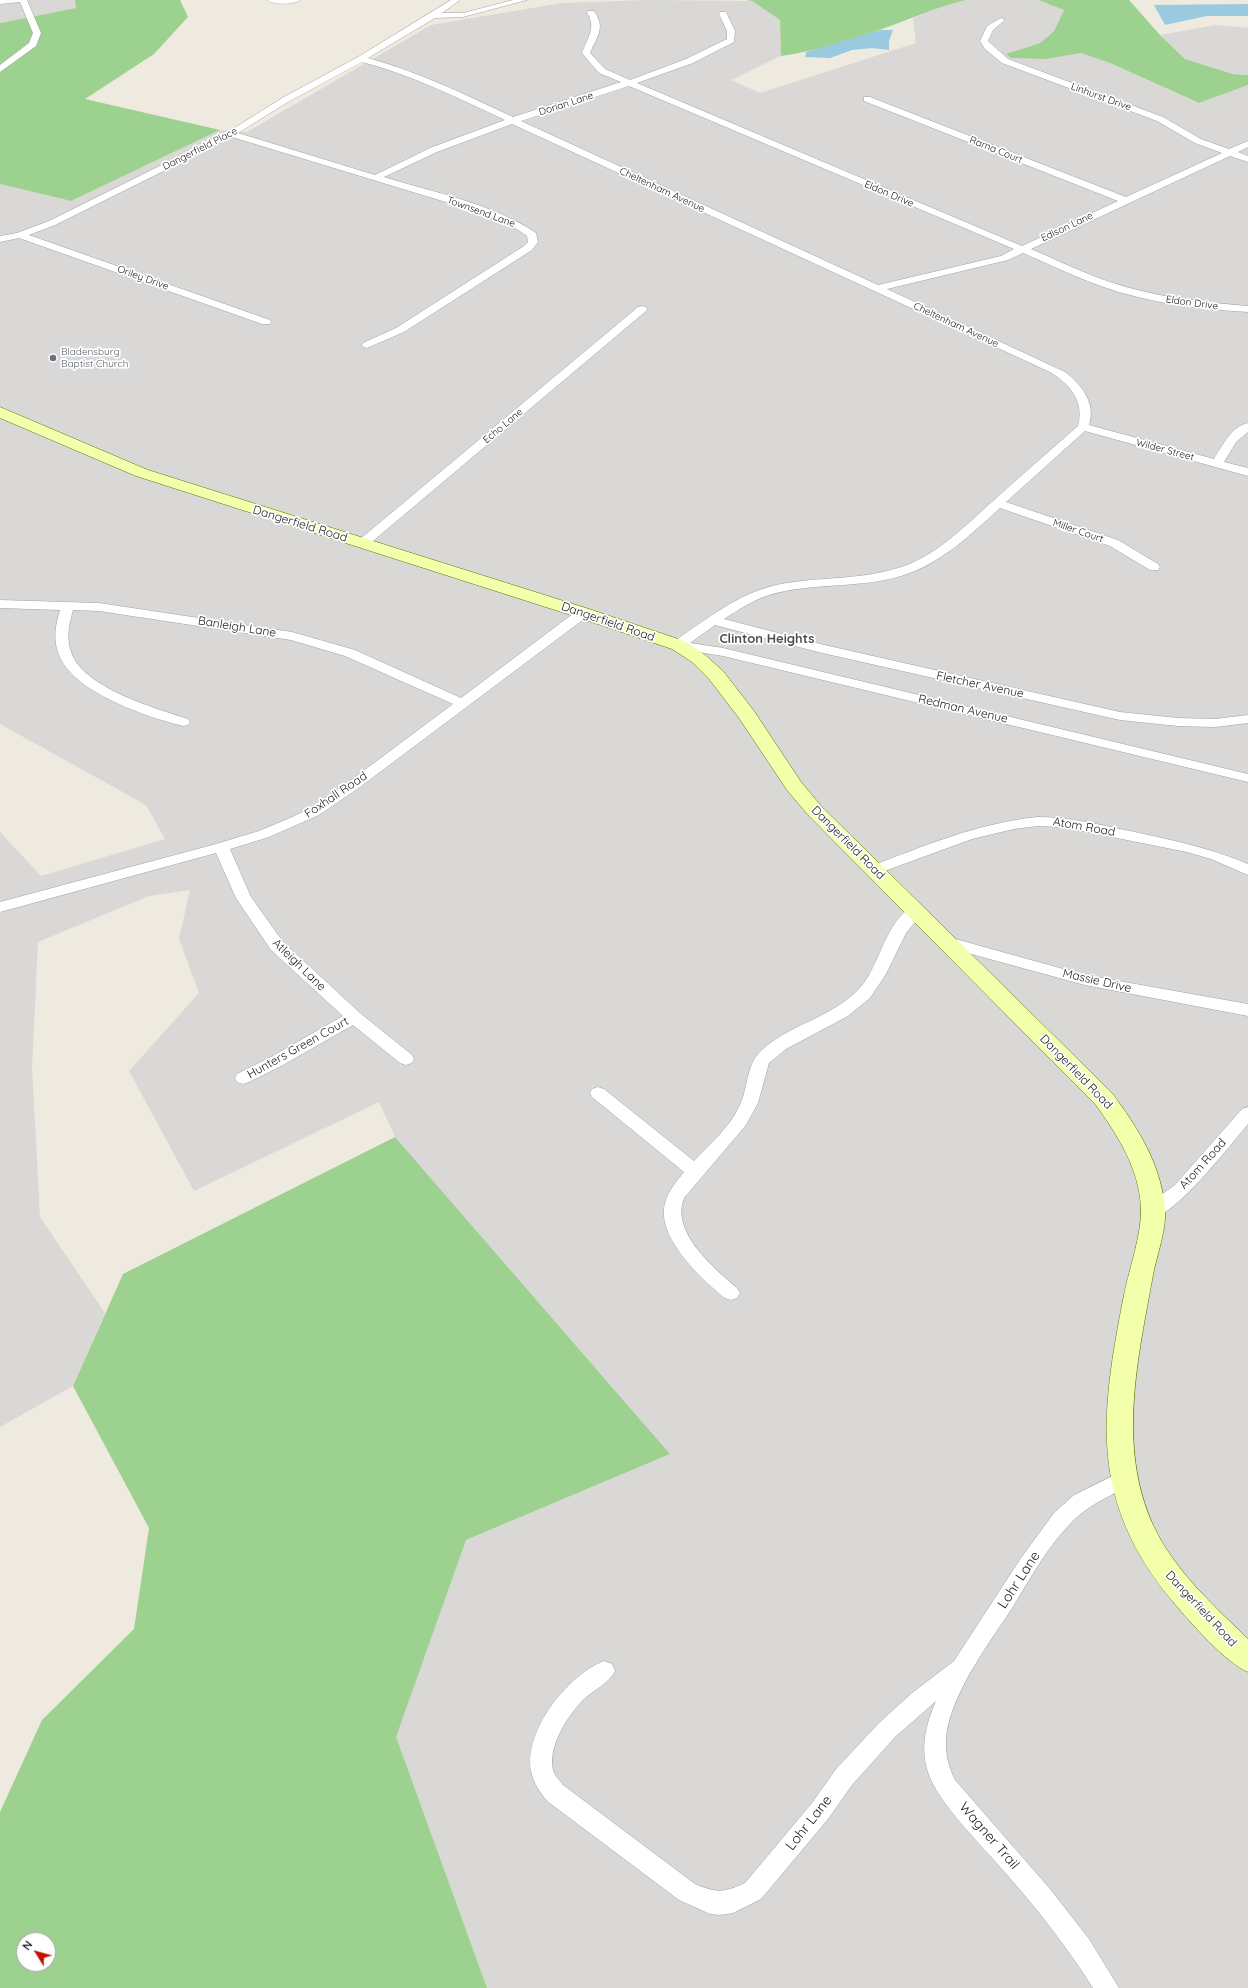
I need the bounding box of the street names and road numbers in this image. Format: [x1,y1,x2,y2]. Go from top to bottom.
street label: Linhurst Drive [1069,81,1133,113]
street label: Dorian Lane [537,90,595,118]
street label: Dangerfield Place [161,125,239,173]
street label: Rama Court [968,134,1024,166]
street label: Cheltenham Avenue [617,165,707,215]
street label: Eldon Drive [862,178,916,210]
street label: Townsend Lane [445,194,517,230]
street label: Edison Lane [1039,210,1095,244]
street label: Oriley Drive [116,263,170,293]
street label: Eldon Drive [1165,293,1219,313]
street label: Cheltenham Avenue [911,300,1001,350]
street label: Echo Lane [481,406,525,446]
street label: Wilder Street [1135,436,1195,464]
street label: Dangerfield Road [251,503,349,545]
street label: Miller Court [1051,517,1105,545]
street label: Dangerfield Road [559,599,657,645]
street label: Banleigh Lane [197,614,277,640]
street label: Fletcher Avenue [935,669,1025,701]
street label: Redman Avenue [917,692,1009,726]
street label: Foxhall Road [302,769,370,821]
street label: Dangerfield Road [808,803,888,883]
street label: Atom Road [1052,814,1116,840]
street label: Atleigh Lane [269,936,329,994]
street label: Massie Drive [1061,966,1133,996]
street label: Hunters Green Court [245,1014,351,1082]
street label: Dangerfield Road [1037,1032,1115,1112]
street label: Atom Road [1177,1136,1229,1192]
street label: Lohr Lane [994,1548,1044,1612]
street label: Dangerfield Road [1162,1568,1240,1650]
street label: Lohr Lane [782,1792,836,1854]
street label: Wagner Trail [955,1799,1023,1873]

